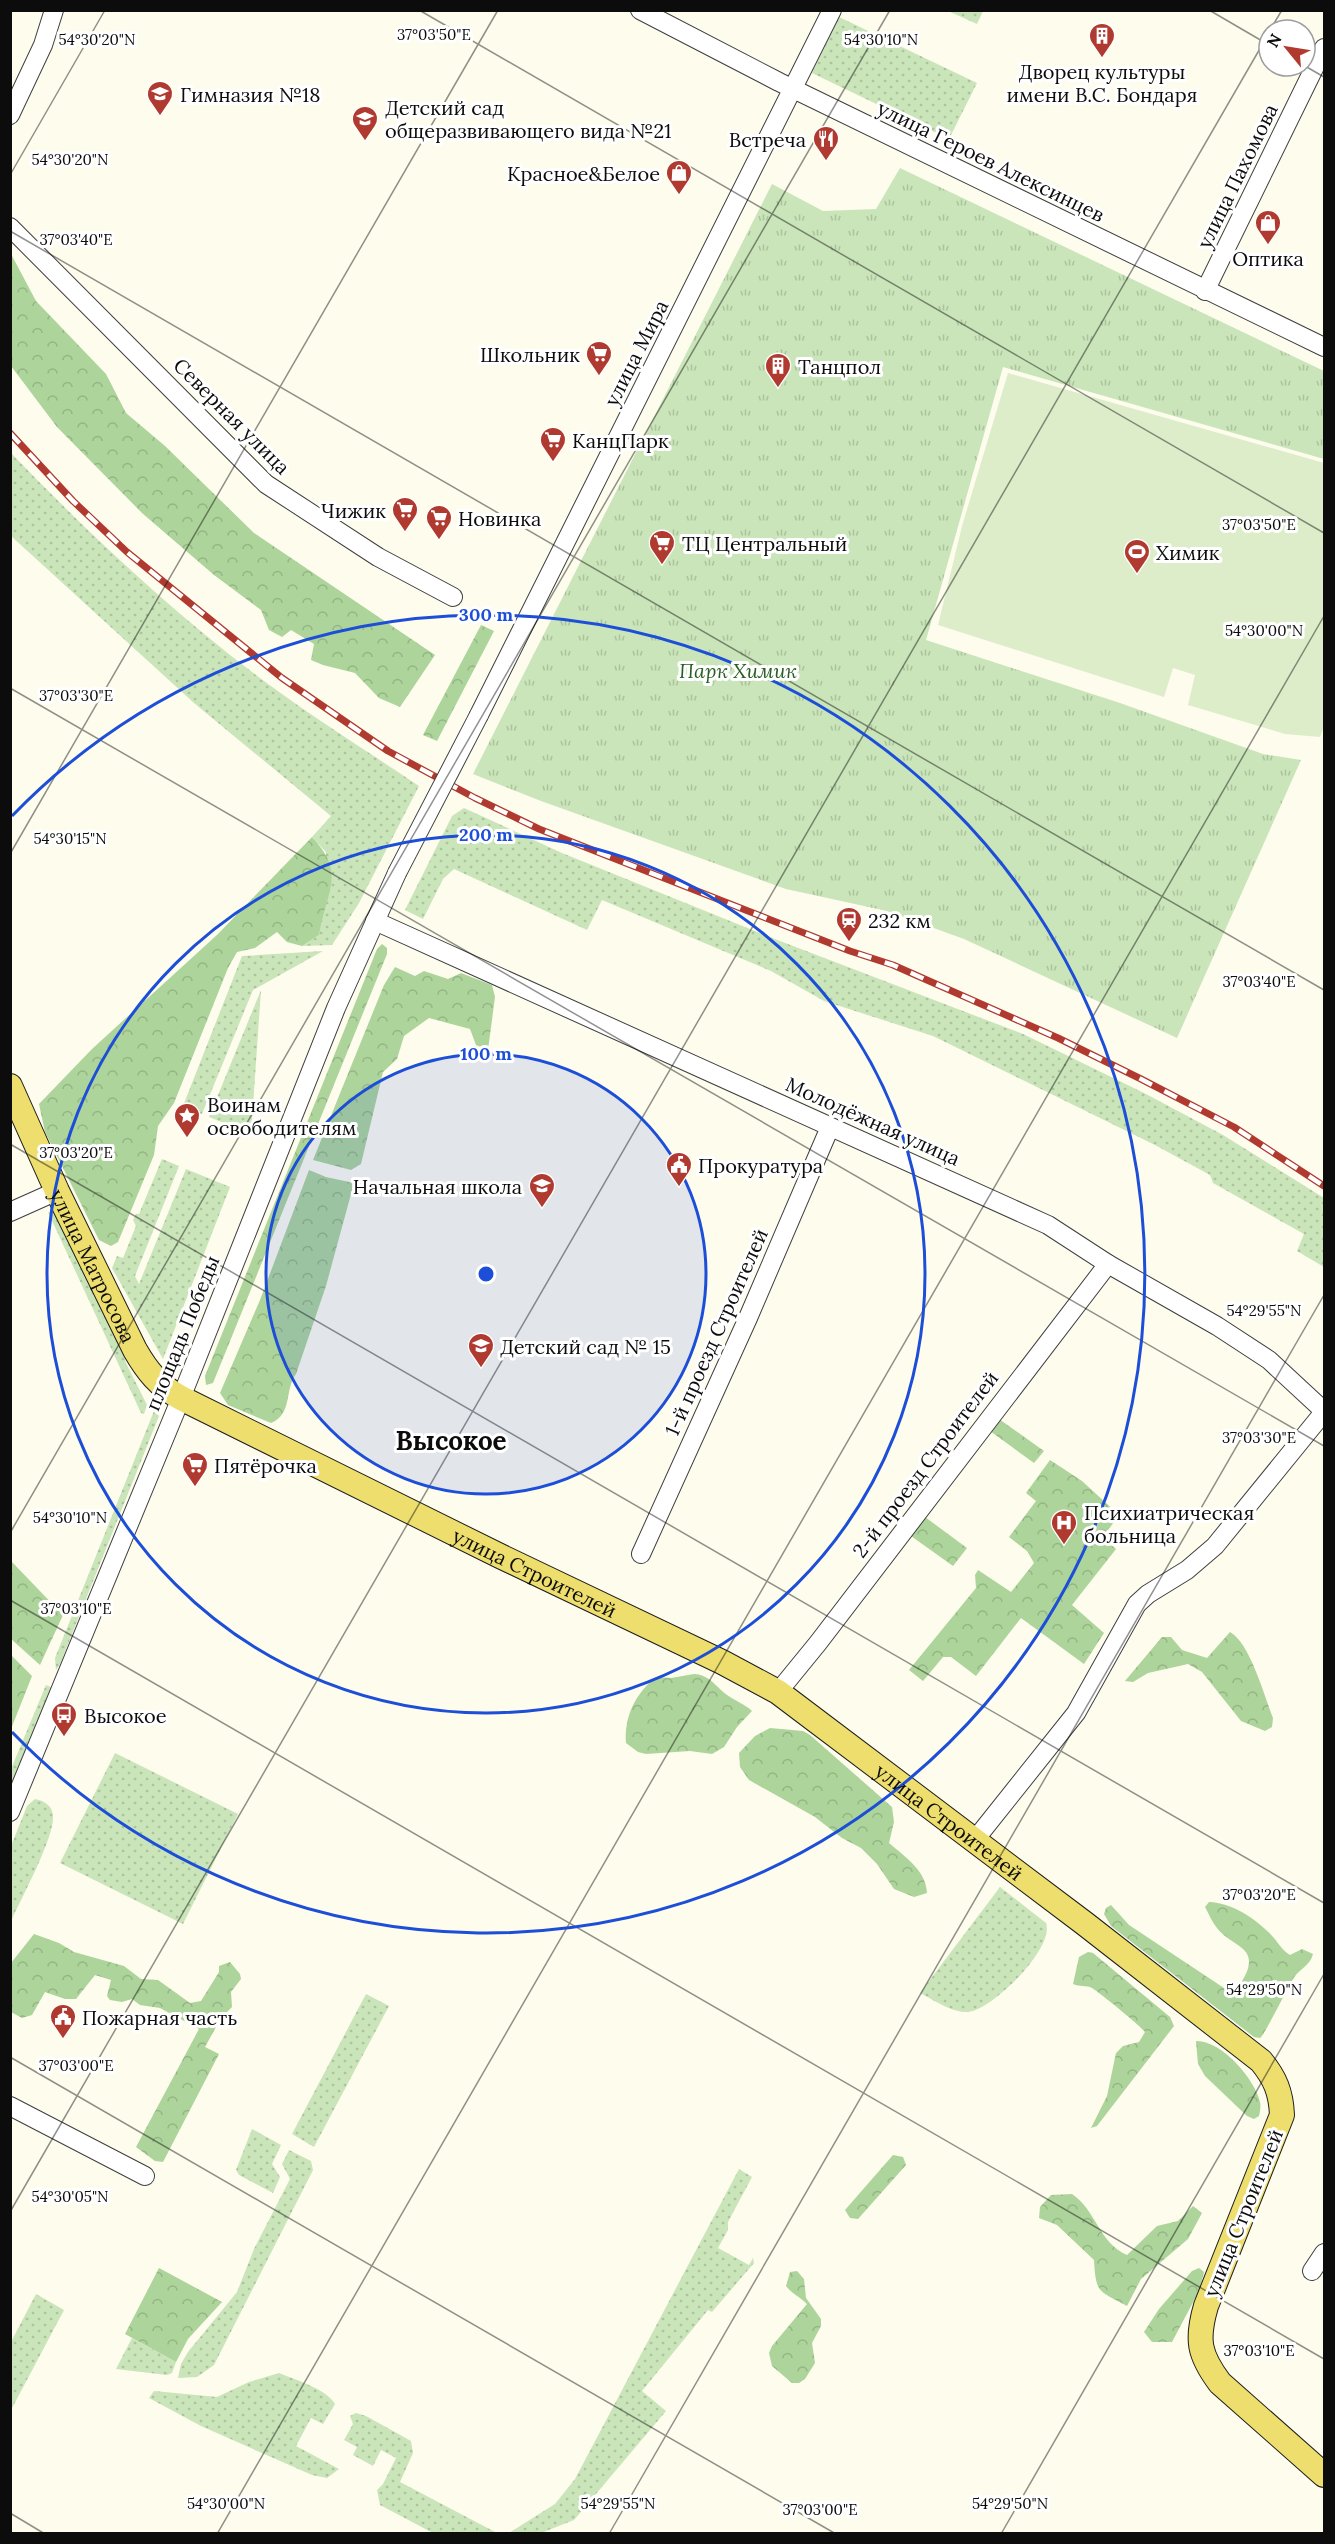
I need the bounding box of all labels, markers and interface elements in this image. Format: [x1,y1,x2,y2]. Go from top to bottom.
north arrow [1257,18,1317,78]
building icon: Дворец культуры имени В.С. Бондаря [1087,21,1117,59]
text: 37°03'50"E [397,25,471,44]
text: 54°30'20"N [59,30,135,49]
text: 54°30'10"N [844,30,918,49]
text: N [1262,30,1286,51]
place label: Дворец культуры имени В.С. Бондаря [1007,59,1198,107]
school or university icon: Гимназия №18 [145,79,175,117]
place label: Гимназия №18 [180,82,321,107]
place label: Детский сад общеразвивающего вида №21 [385,95,671,143]
street label: улица Героев Алексинцев [873,95,1109,227]
street label: улица Пахомова [1191,100,1283,252]
school or university icon: Детский сад общеразвивающего вида №21 [350,104,380,142]
restaurant icon: Встреча [811,124,841,162]
place label: Встреча [729,127,806,152]
text: 54°30'20"N [32,150,108,169]
shop icon: Красное&Белое [664,158,694,196]
place label: Красное&Белое [507,161,660,186]
shop icon: Оптика [1253,208,1283,246]
text: 37°03'40"E [39,230,113,249]
place label: Оптика [1232,246,1304,271]
street label: улица Мира [599,296,673,410]
supermarket icon: Школьник [584,339,614,377]
place label: Школьник [480,342,580,367]
building icon: Танцпол [763,351,793,389]
street label: Северная улица [169,353,295,479]
place label: Танцпол [798,354,881,379]
supermarket icon: КанцПарк [538,425,568,463]
place label: КанцПарк [572,428,669,453]
supermarket icon: Чижик [390,495,420,533]
place label: Чижик [321,498,386,523]
supermarket icon: Новинка [424,503,454,541]
place label: Новинка [458,506,541,531]
text: 37°03'50"E [1222,515,1296,534]
supermarket icon: ТЦ Центральный [647,528,677,566]
place label: ТЦ Центральный [682,531,847,556]
sports icon: Химик [1122,537,1152,575]
place label: Химик [1156,540,1220,565]
text: 300 m [459,603,514,626]
text: 54°30'00"N [1225,621,1303,640]
park label: Парк Химик [679,658,798,683]
text: 37°03'30"E [39,686,113,705]
text: 200 m [459,823,513,846]
text: 54°30'15"N [33,829,107,848]
station icon: 232 км [834,905,864,943]
place label: 232 км [868,908,931,933]
text: 37°03'40"E [1222,972,1296,991]
text: 100 m [460,1042,512,1065]
street label: Молодёжная улица [782,1071,964,1171]
place label: Воинам освободителям [207,1092,357,1140]
place icon: Воинам освободителям [172,1101,202,1139]
text: 37°03'20"E [39,1143,113,1162]
public building icon: Прокуратура [664,1150,694,1188]
place label: Прокуратура [698,1153,823,1178]
school or university icon: Начальная школа [527,1171,557,1209]
place label: Начальная школа [353,1174,522,1199]
street label: улица Матросова [45,1185,142,1346]
street label: 1-й проезд Строителей [659,1225,773,1439]
street label: площадь Победы [140,1252,224,1414]
centre of rings [476,1264,496,1284]
text: 54°29'55"N [1226,1301,1302,1320]
school or university icon: Детский сад № 15 [466,1331,496,1369]
place label: Детский сад № 15 [500,1334,671,1359]
street label: 2-й проезд Строителей [847,1366,1003,1562]
district label: Высокое [395,1424,507,1457]
text: 37°03'30"E [1222,1428,1296,1447]
supermarket icon: Пятёрочка [180,1450,210,1488]
place label: Пятёрочка [214,1453,317,1478]
place label: Психиатрическая больница [1084,1500,1254,1548]
text: 54°30'10"N [33,1508,107,1527]
hospital icon: Психиатрическая больница [1049,1508,1079,1546]
street label: улица Строителей [449,1522,621,1622]
text: 37°03'10"E [40,1599,112,1618]
bus stop icon: Высокое [49,1700,79,1738]
place label: Высокое [84,1703,167,1728]
street label: улица Строителей [871,1758,1028,1885]
text: 37°03'20"E [1222,1885,1296,1904]
text: 54°29'50"N [1226,1980,1302,1999]
public building icon: Пожарная часть [48,2002,78,2040]
place label: Пожарная часть [82,2005,237,2030]
text: 37°03'00"E [39,2056,113,2075]
street label: улица Строителей [1198,2125,1288,2301]
text: 54°30'05"N [31,2187,109,2206]
text: 37°03'10"E [1223,2341,1295,2360]
text: 54°30'00"N [187,2494,265,2513]
text: 54°29'55"N [580,2494,656,2513]
text: 54°29'50"N [972,2494,1048,2513]
text: 37°03'00"E [783,2500,857,2519]

